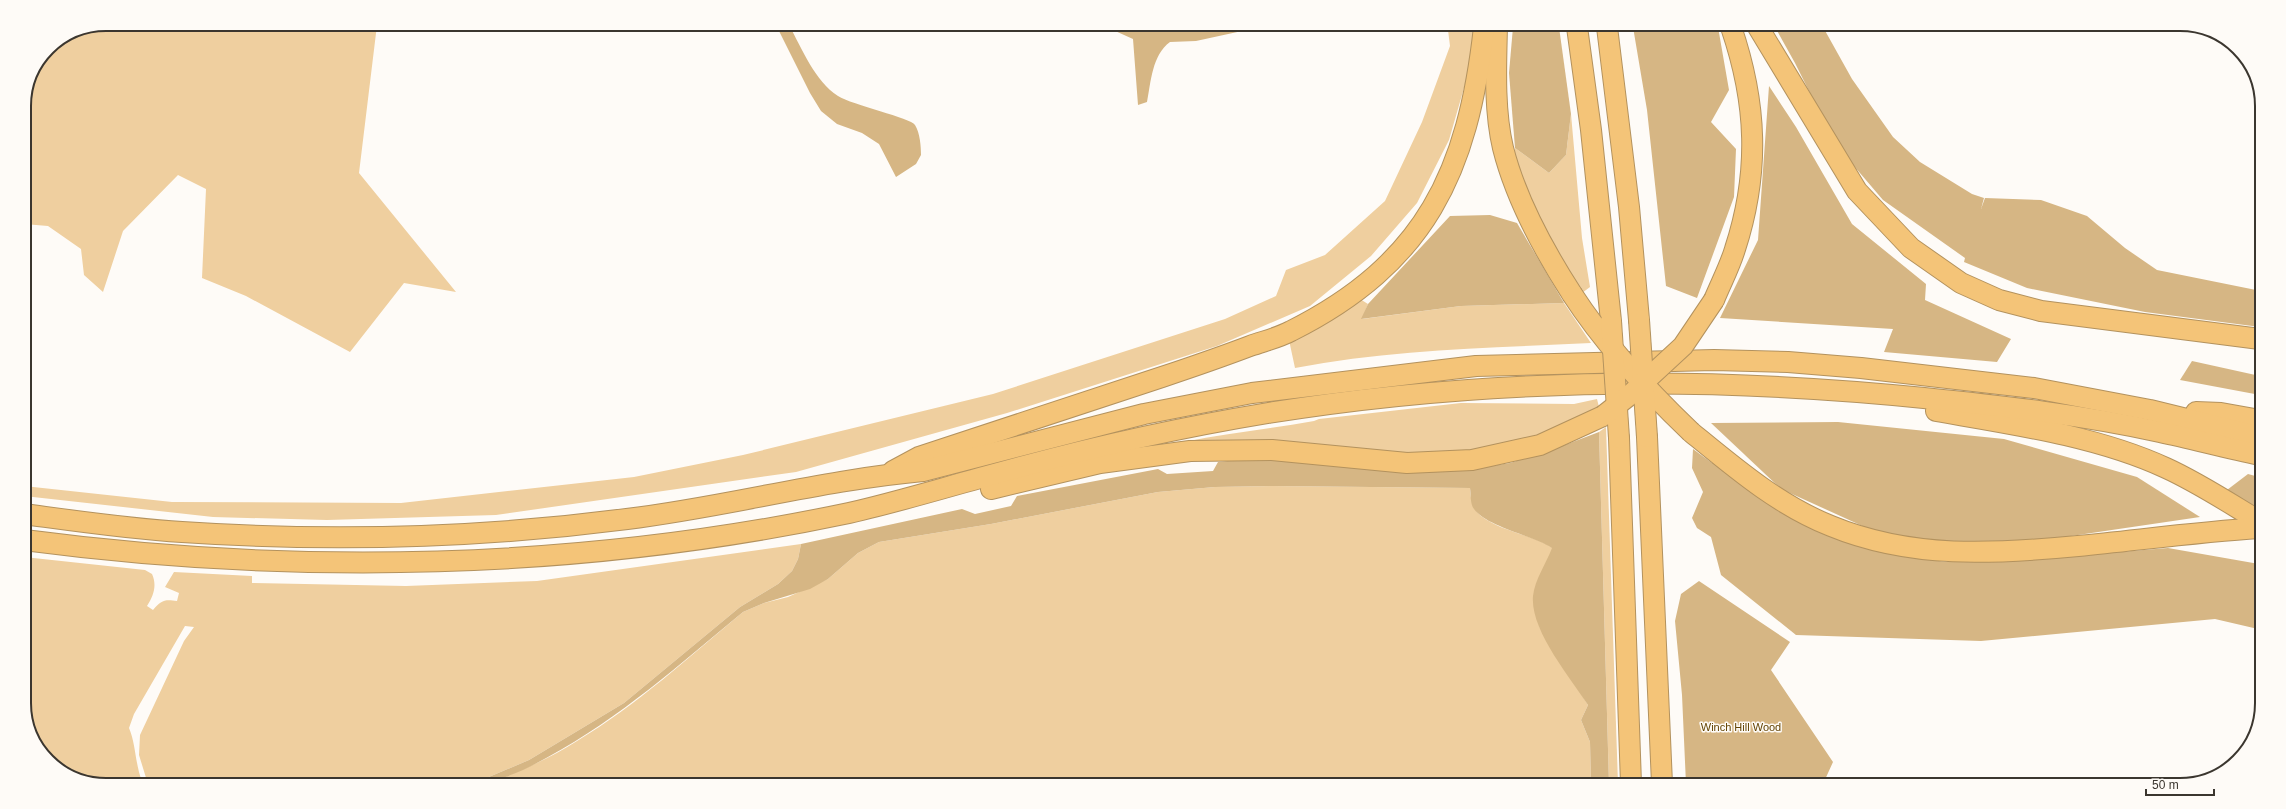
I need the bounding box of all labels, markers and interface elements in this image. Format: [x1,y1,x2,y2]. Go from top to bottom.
park label: Winch Hill Wood [1701,721,1781,733]
scale bar [2146,771,2214,797]
text: 50 m [2152,778,2179,792]

